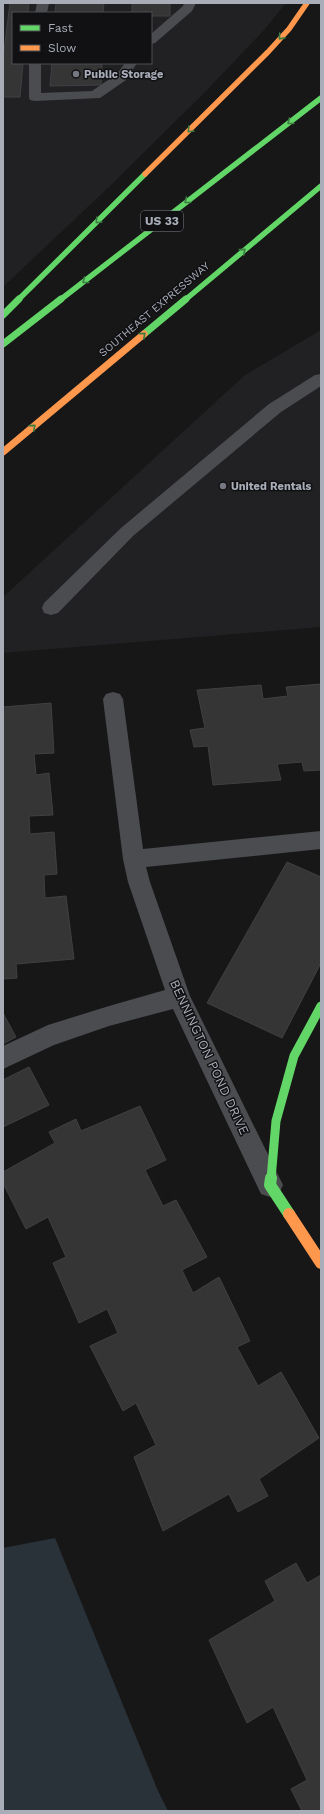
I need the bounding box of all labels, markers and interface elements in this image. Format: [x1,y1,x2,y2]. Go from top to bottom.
legend [12,12,152,64]
text: Fast [48,21,73,35]
one-way arrow [278,32,286,40]
text: Slow [48,41,76,55]
place label: Public Storage [84,68,163,81]
marker: Public Storage [71,69,81,79]
one-way arrow [288,117,295,124]
one-way arrow [187,125,195,133]
one-way arrow [185,196,192,203]
road number: US 33 [141,211,183,231]
one-way arrow [95,216,103,224]
one-way arrow [238,249,245,256]
street label: SOUTHEAST EXPRESSWAY [96,259,213,360]
one-way arrow [82,276,89,283]
one-way arrow [138,332,145,339]
one-way arrow [28,424,36,431]
place label: United Rentals [231,480,312,493]
marker: United Rentals [218,481,228,491]
street label: BENNINGTON POND DRIVE [167,977,252,1137]

